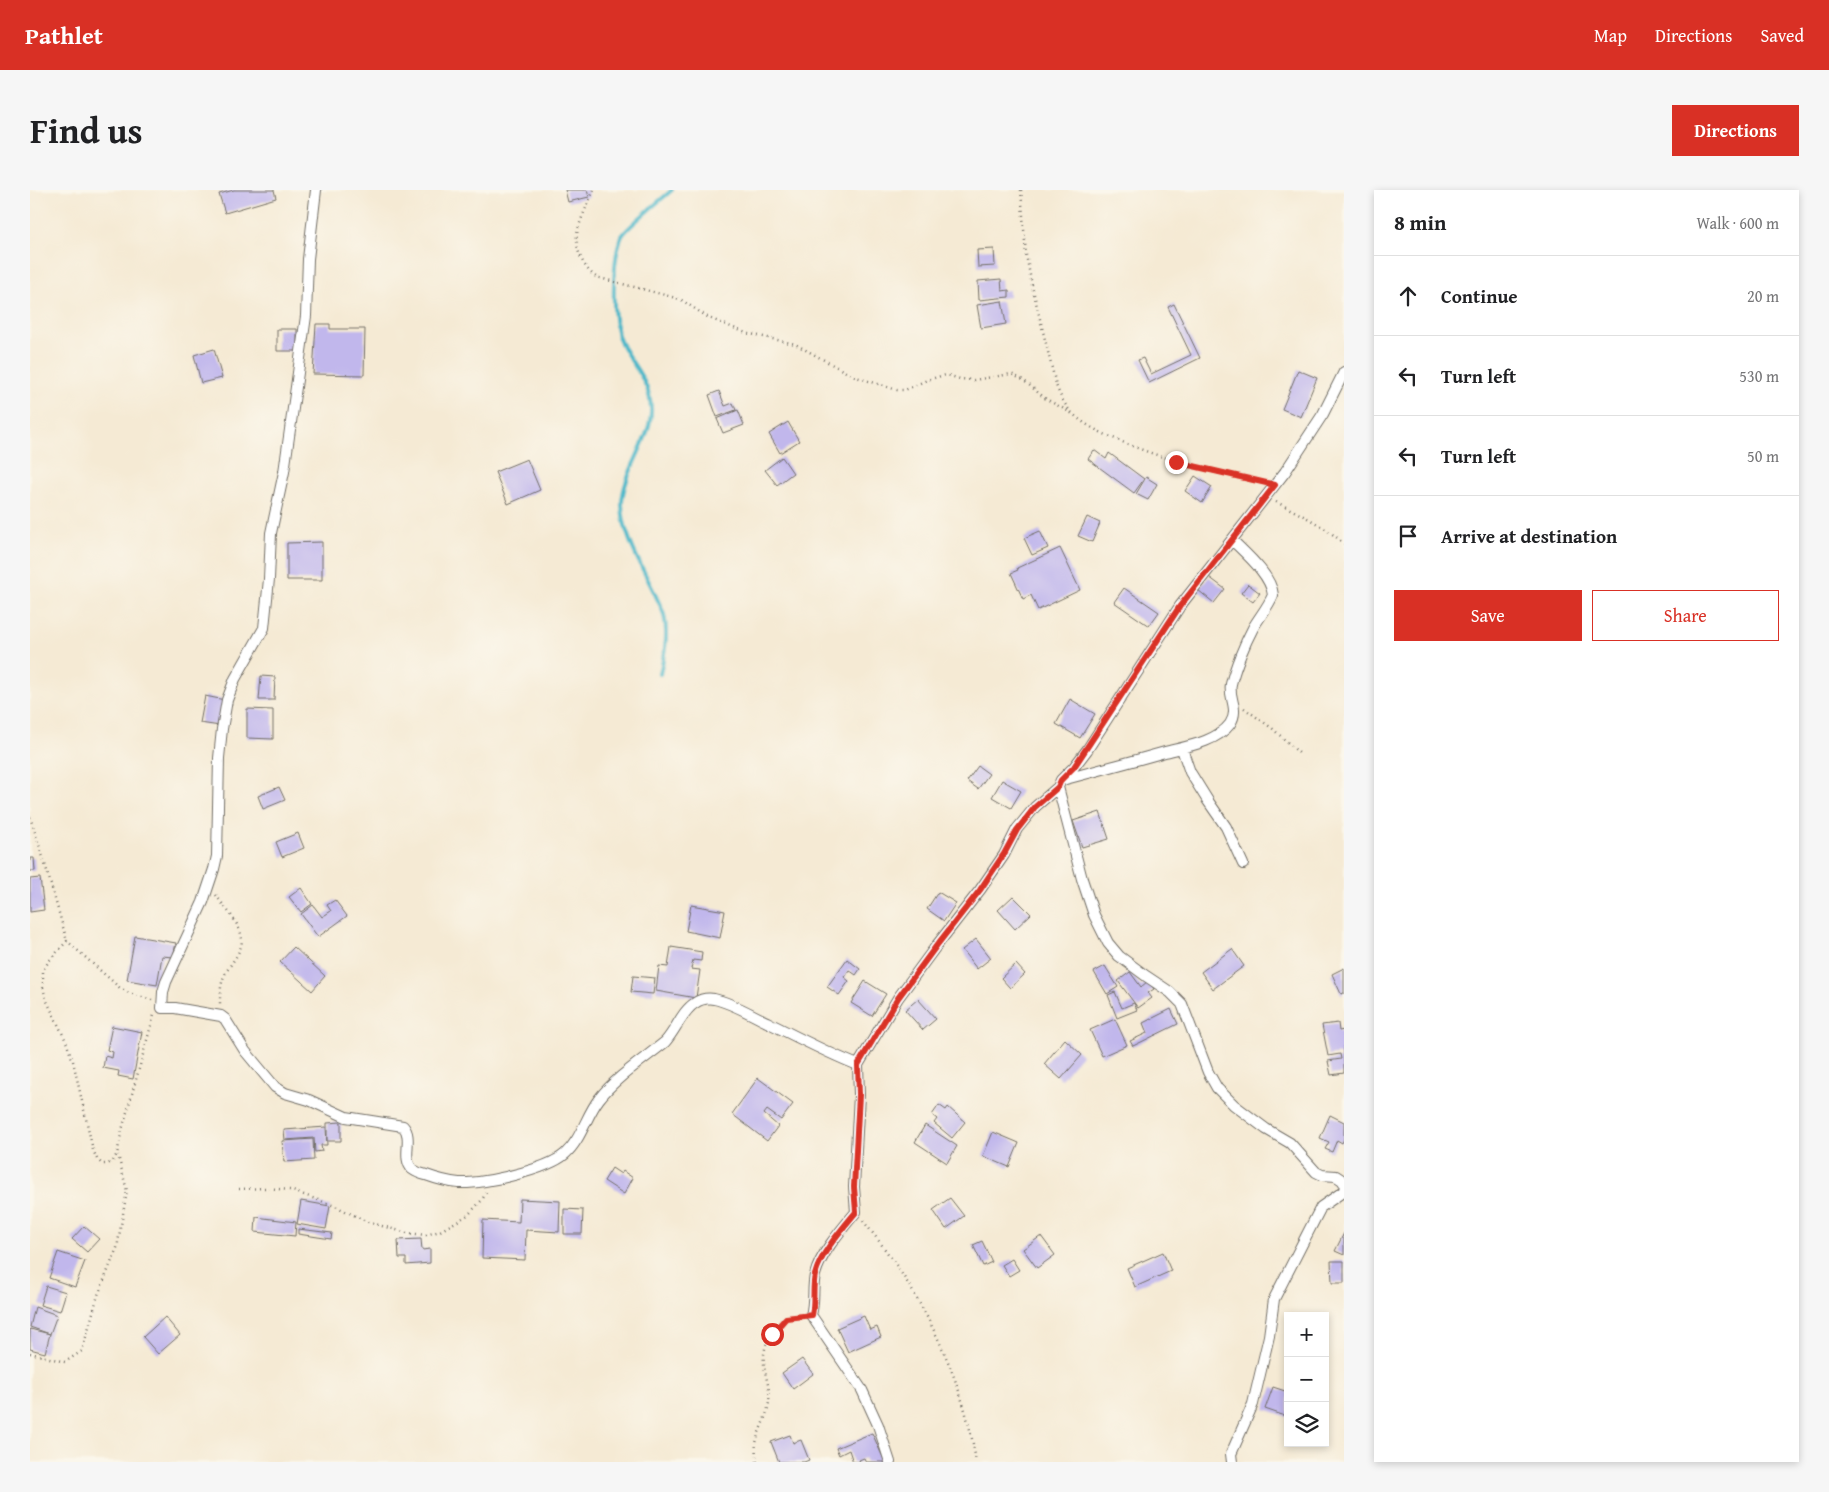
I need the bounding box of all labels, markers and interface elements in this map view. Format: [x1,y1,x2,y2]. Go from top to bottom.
text: Pathlet [25,18,103,53]
text: Map [1594,22,1627,49]
text: Directions [1655,22,1732,49]
text: Saved [1760,22,1804,49]
text: Find us [30,105,143,156]
button: Directions [1672,105,1799,156]
text: 8 min [1394,207,1446,238]
text: Walk · 600 m [1696,211,1779,235]
icon: ahead [1394,282,1422,310]
text: Continue [1441,282,1518,310]
text: 20 m [1747,284,1779,308]
icon: left [1394,362,1422,390]
text: Turn left [1441,362,1516,390]
text: 530 m [1739,364,1779,388]
icon: left [1394,442,1422,470]
text: Turn left [1441,442,1516,470]
text: 50 m [1747,444,1779,468]
route end [1165,451,1188,474]
icon: arrive [1394,522,1422,550]
text: Arrive at destination [1441,522,1617,550]
button: Save [1394,590,1582,641]
button: Share [1592,590,1779,641]
map controls [1284,1312,1329,1447]
button: + [1284,1312,1329,1357]
route start [761,1323,784,1346]
button: − [1284,1357,1329,1402]
button: layers [1284,1402,1329,1447]

